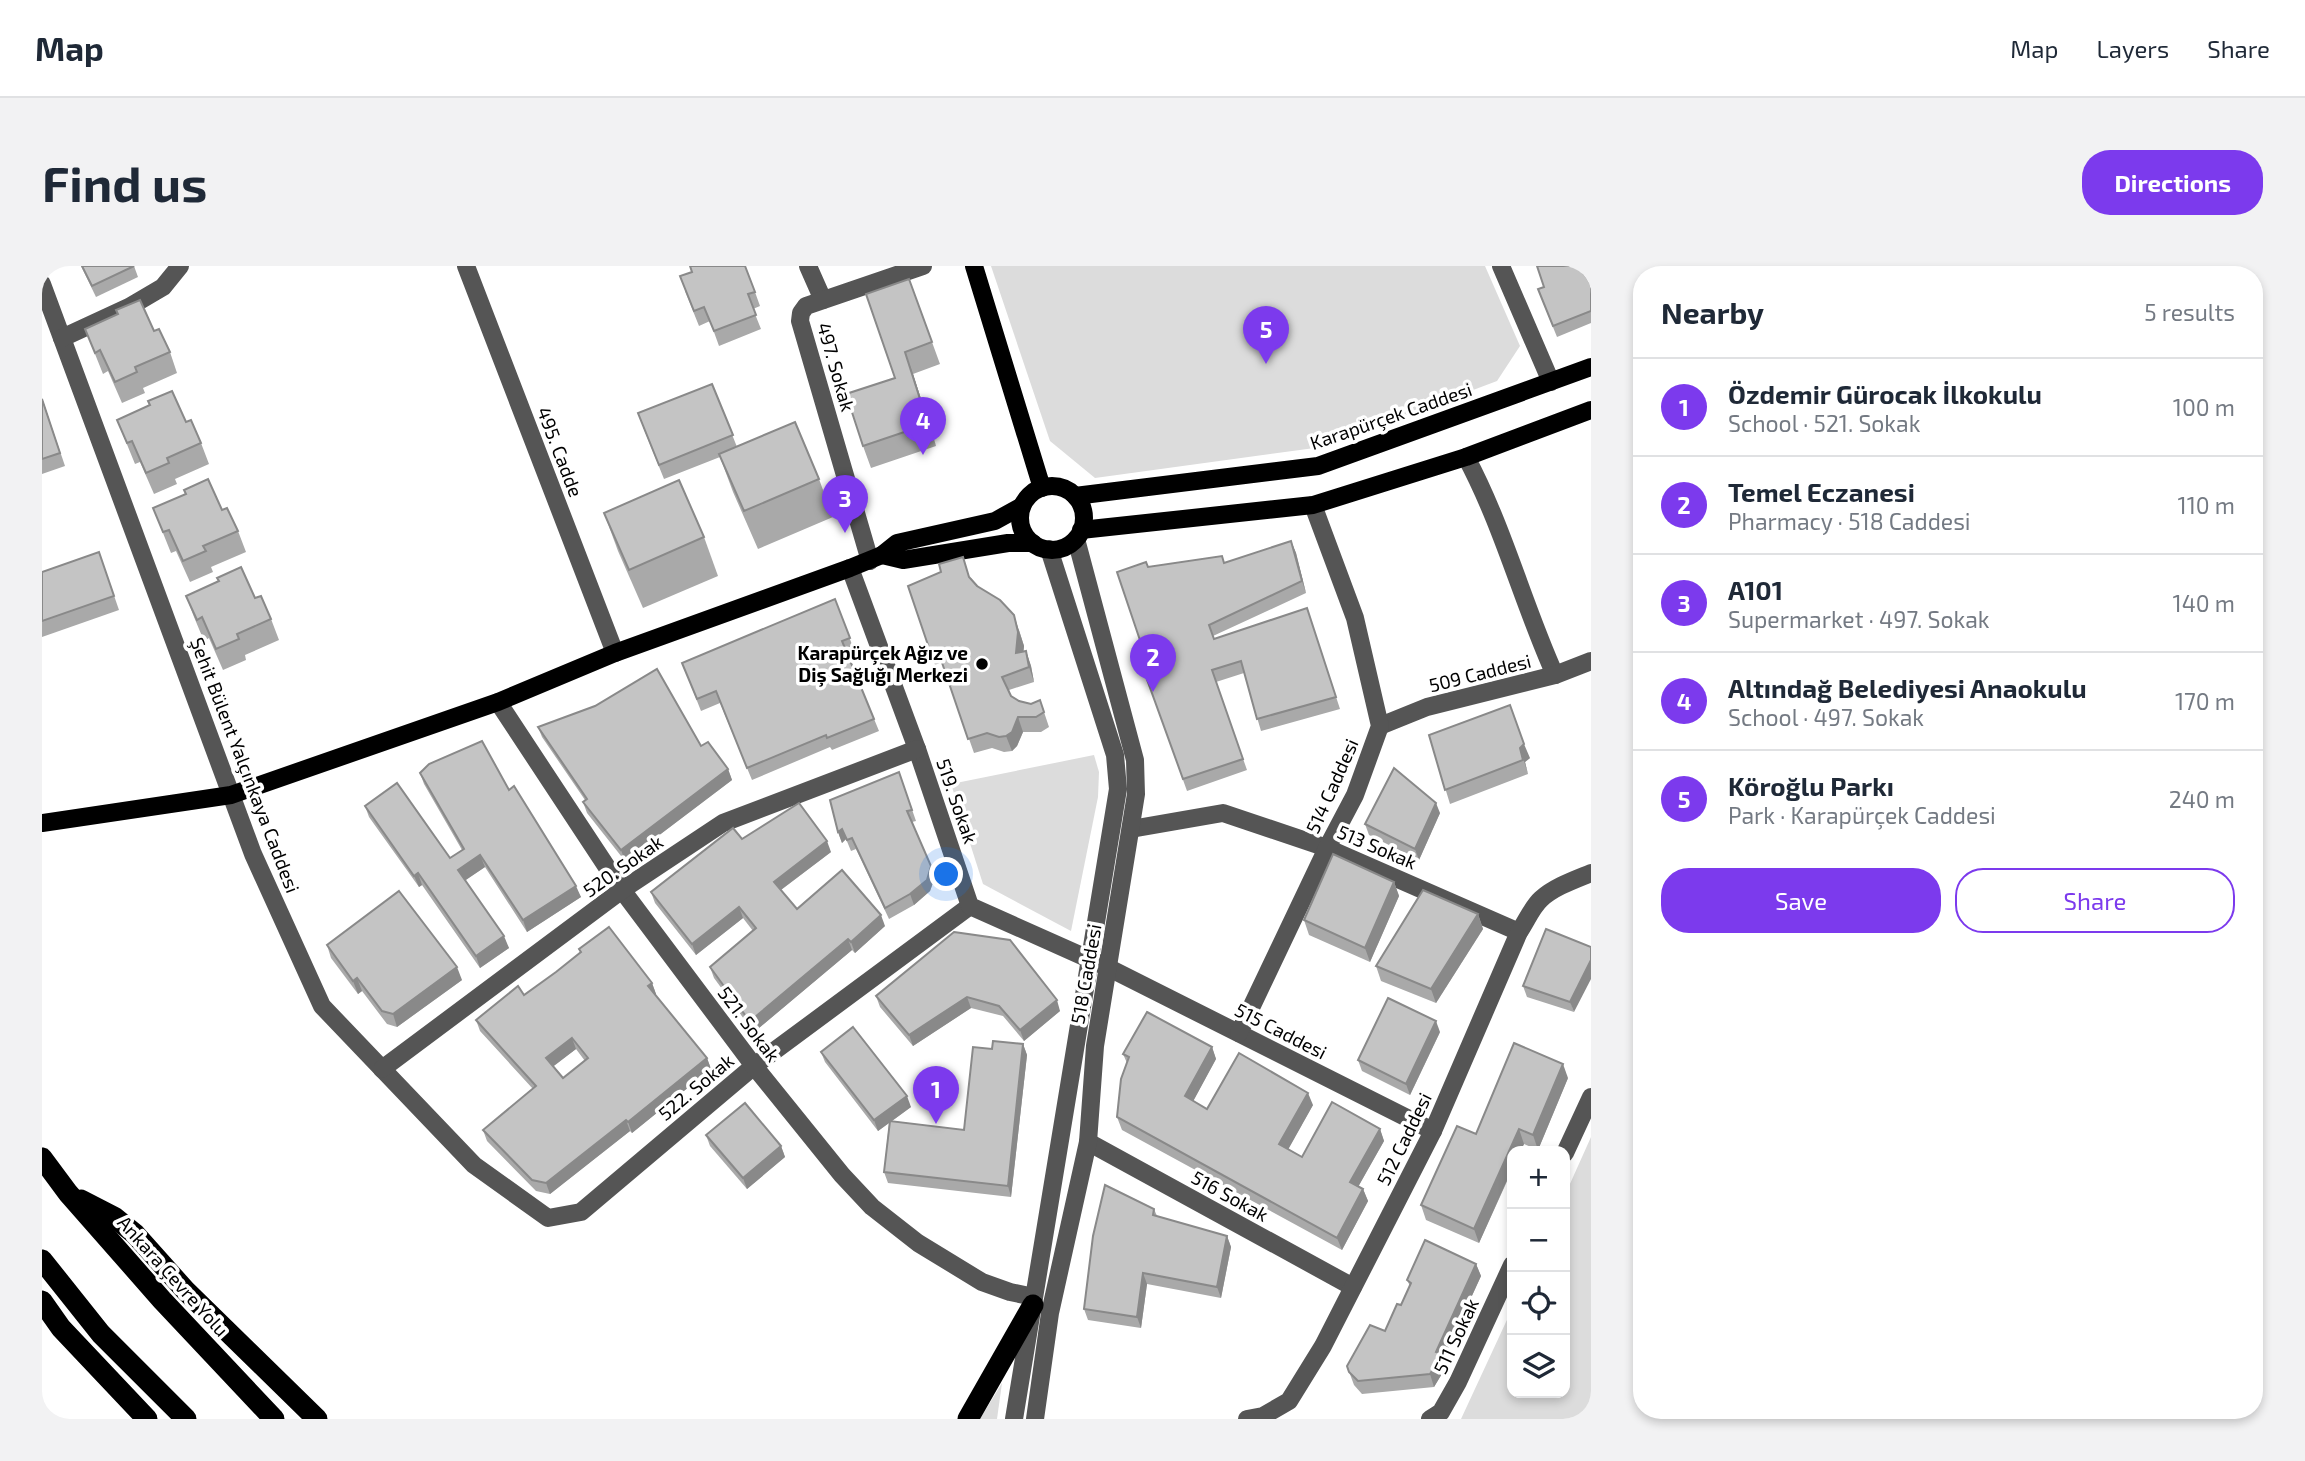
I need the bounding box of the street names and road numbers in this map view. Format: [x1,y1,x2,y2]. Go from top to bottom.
street label: 497. Sokak [813,320,860,414]
street label: Karapürçek Caddesi [1307,377,1475,455]
street label: 495. Cadde [533,404,588,500]
street label: Şehit Bülent Yalçınkaya Caddesi [185,634,305,896]
street label: 509 Caddesi [1426,649,1533,696]
street label: 514 Caddesi [1300,735,1363,837]
street label: 519. Sokak [932,755,983,847]
street label: 513 Sokak [1334,820,1421,874]
street label: 520. Sokak [578,830,667,901]
street label: 518 Caddesi [1065,922,1106,1026]
street label: 521. Sokak [714,982,785,1066]
street label: 515 Caddesi [1232,998,1331,1063]
street label: 522. Sokak [653,1048,738,1125]
street label: 512 Caddesi [1371,1089,1436,1189]
street label: 516 Sokak [1188,1165,1273,1226]
street label: Ankara Çevre Yolu [112,1211,234,1341]
street label: 511 Sokak [1428,1294,1483,1377]

